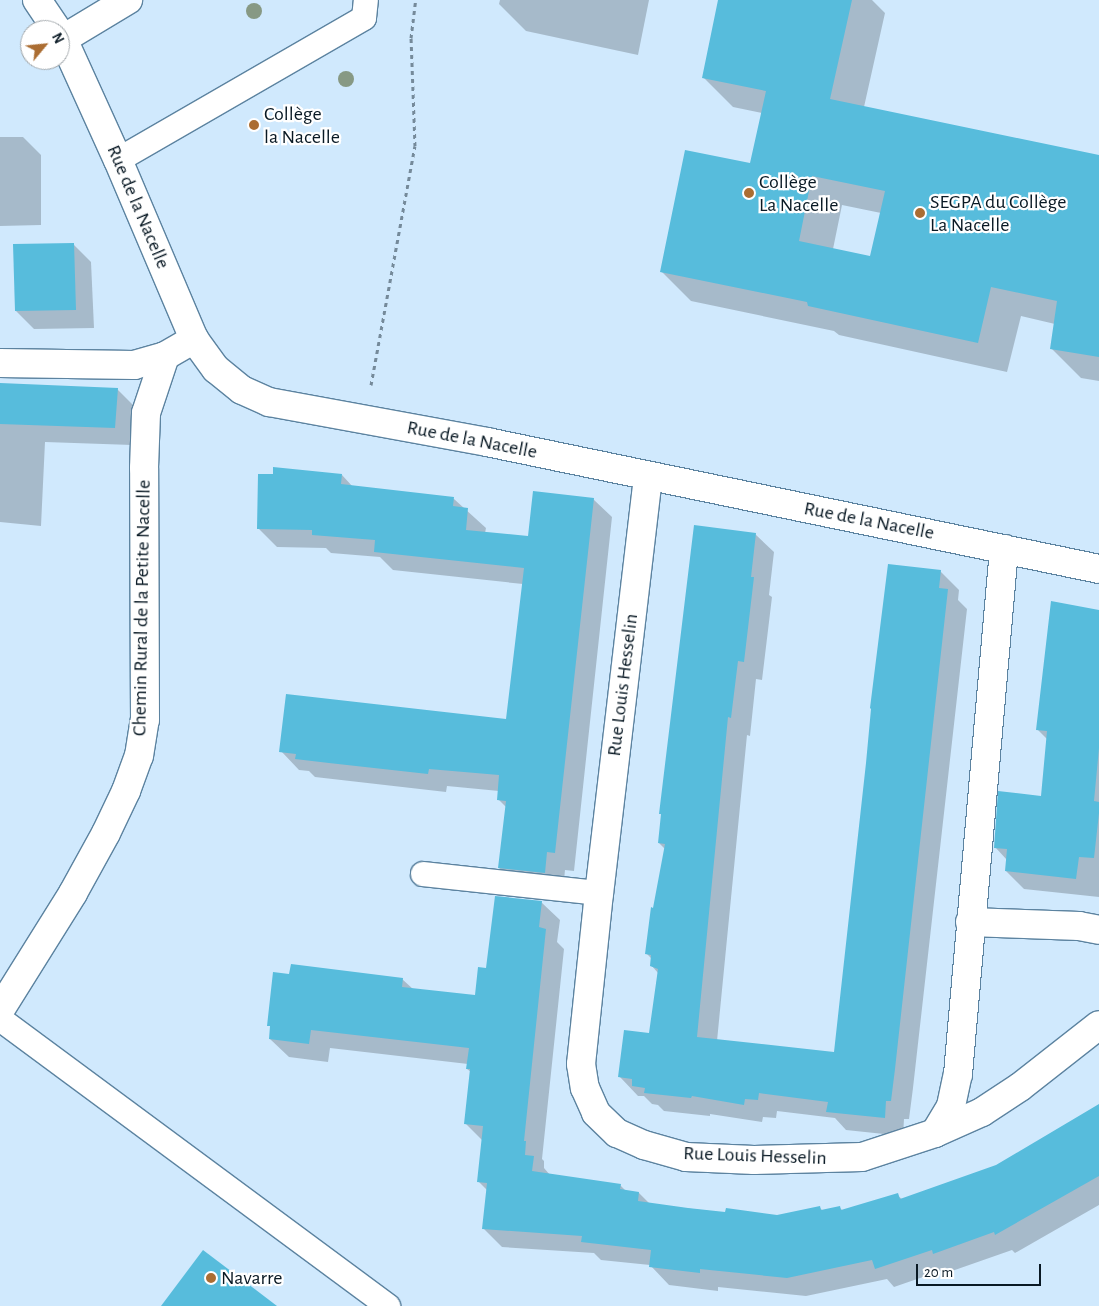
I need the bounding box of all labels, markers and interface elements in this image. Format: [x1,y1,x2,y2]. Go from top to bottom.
north arrow [20,20,70,70]
text: N [49,31,66,46]
place label: Collège la Nacelle [264,102,340,149]
marker: Collège la Nacelle [248,119,260,131]
street label: Rue de la Nacelle [101,141,175,273]
place label: Collège La Nacelle [759,170,838,217]
marker: Collège La Nacelle [743,187,755,199]
place label: SEGPA du Collège La Nacelle [930,190,1067,237]
marker: SEGPA du Collège La Nacelle [914,207,926,219]
street label: Rue de la Nacelle [405,416,539,464]
street label: Chemin Rural de la Petite Nacelle [128,480,156,736]
street label: Rue de la Nacelle [802,497,936,545]
street label: Rue Louis Hesselin [602,612,644,758]
street label: Rue Louis Hesselin [683,1142,827,1170]
scale bar [919,1254,1044,1286]
text: 20 m [924,1265,953,1280]
place label: Navarre [221,1266,283,1290]
marker: Navarre [205,1272,217,1284]

